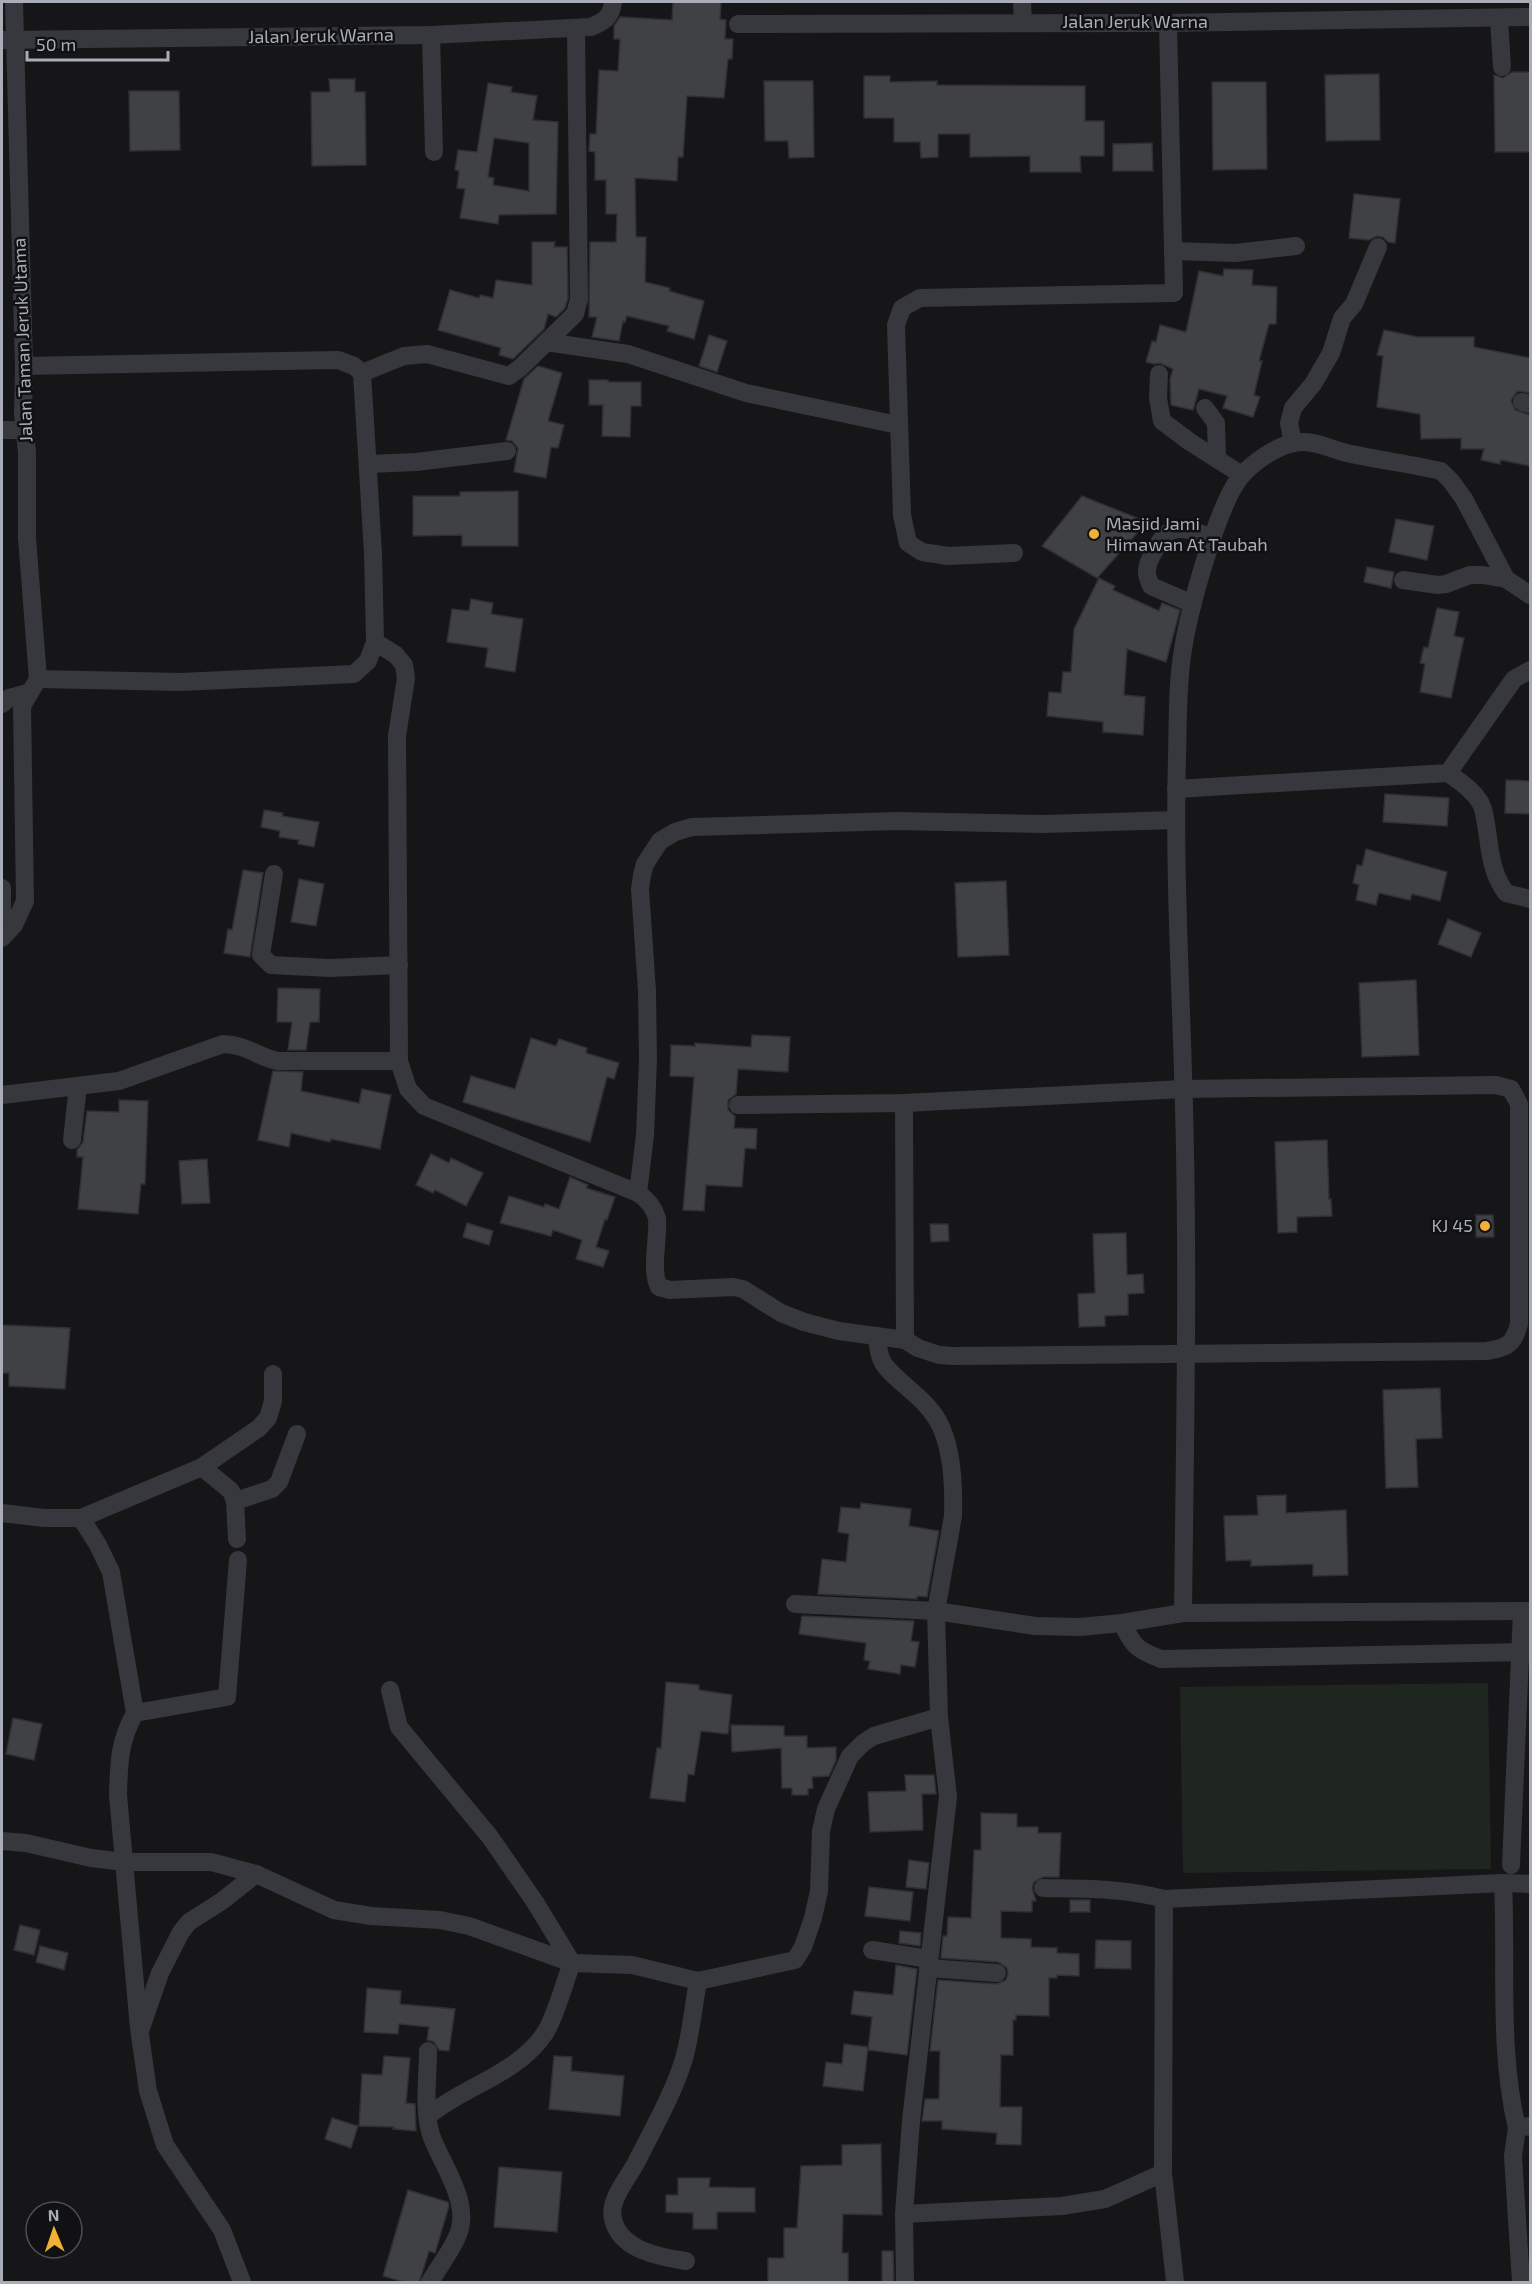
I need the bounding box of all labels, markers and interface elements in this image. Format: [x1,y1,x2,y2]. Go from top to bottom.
street label: Jalan Jeruk Warna [1062,10,1208,32]
street label: Jalan Jeruk Warna [248,23,394,47]
scale bar [27,24,168,62]
text: 50 m [36,33,76,55]
street label: Jalan Taman Jeruk Utama [7,238,37,443]
place label: Masjid Jami Himawan At Taubah [1106,512,1268,555]
marker: Masjid Jami Himawan At Taubah [1087,527,1101,541]
place label: KJ 45 [1432,1214,1473,1236]
marker: KJ 45 [1478,1219,1492,1233]
north arrow [24,2200,84,2260]
text: N [47,2205,60,2224]

